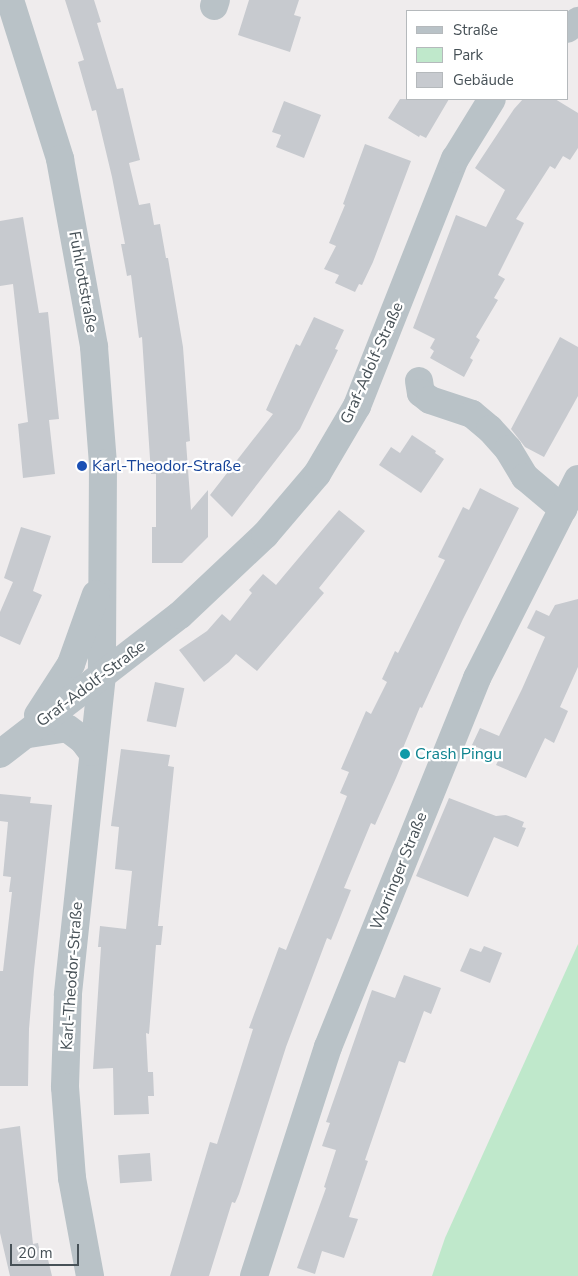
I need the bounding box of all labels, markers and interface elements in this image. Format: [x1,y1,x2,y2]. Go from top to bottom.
legend [406,10,568,100]
text: Straße [453,20,498,40]
text: Park [453,45,483,65]
text: Gebäude [453,70,514,90]
street label: Fuhlrottstraße [65,230,101,334]
street label: Graf-Adolf-Straße [337,299,407,427]
place label: Karl-Theodor-Straße [92,456,241,476]
marker: Karl-Theodor-Straße [76,460,88,472]
street label: Graf-Adolf-Straße [33,637,149,731]
place label: Crash Pingu [415,744,502,764]
marker: Crash Pingu [399,748,411,760]
street label: Worringer Straße [367,809,431,933]
street label: Karl-Theodor-Straße [57,901,87,1051]
scale bar [12,1234,81,1266]
text: 20 m [18,1243,53,1263]

